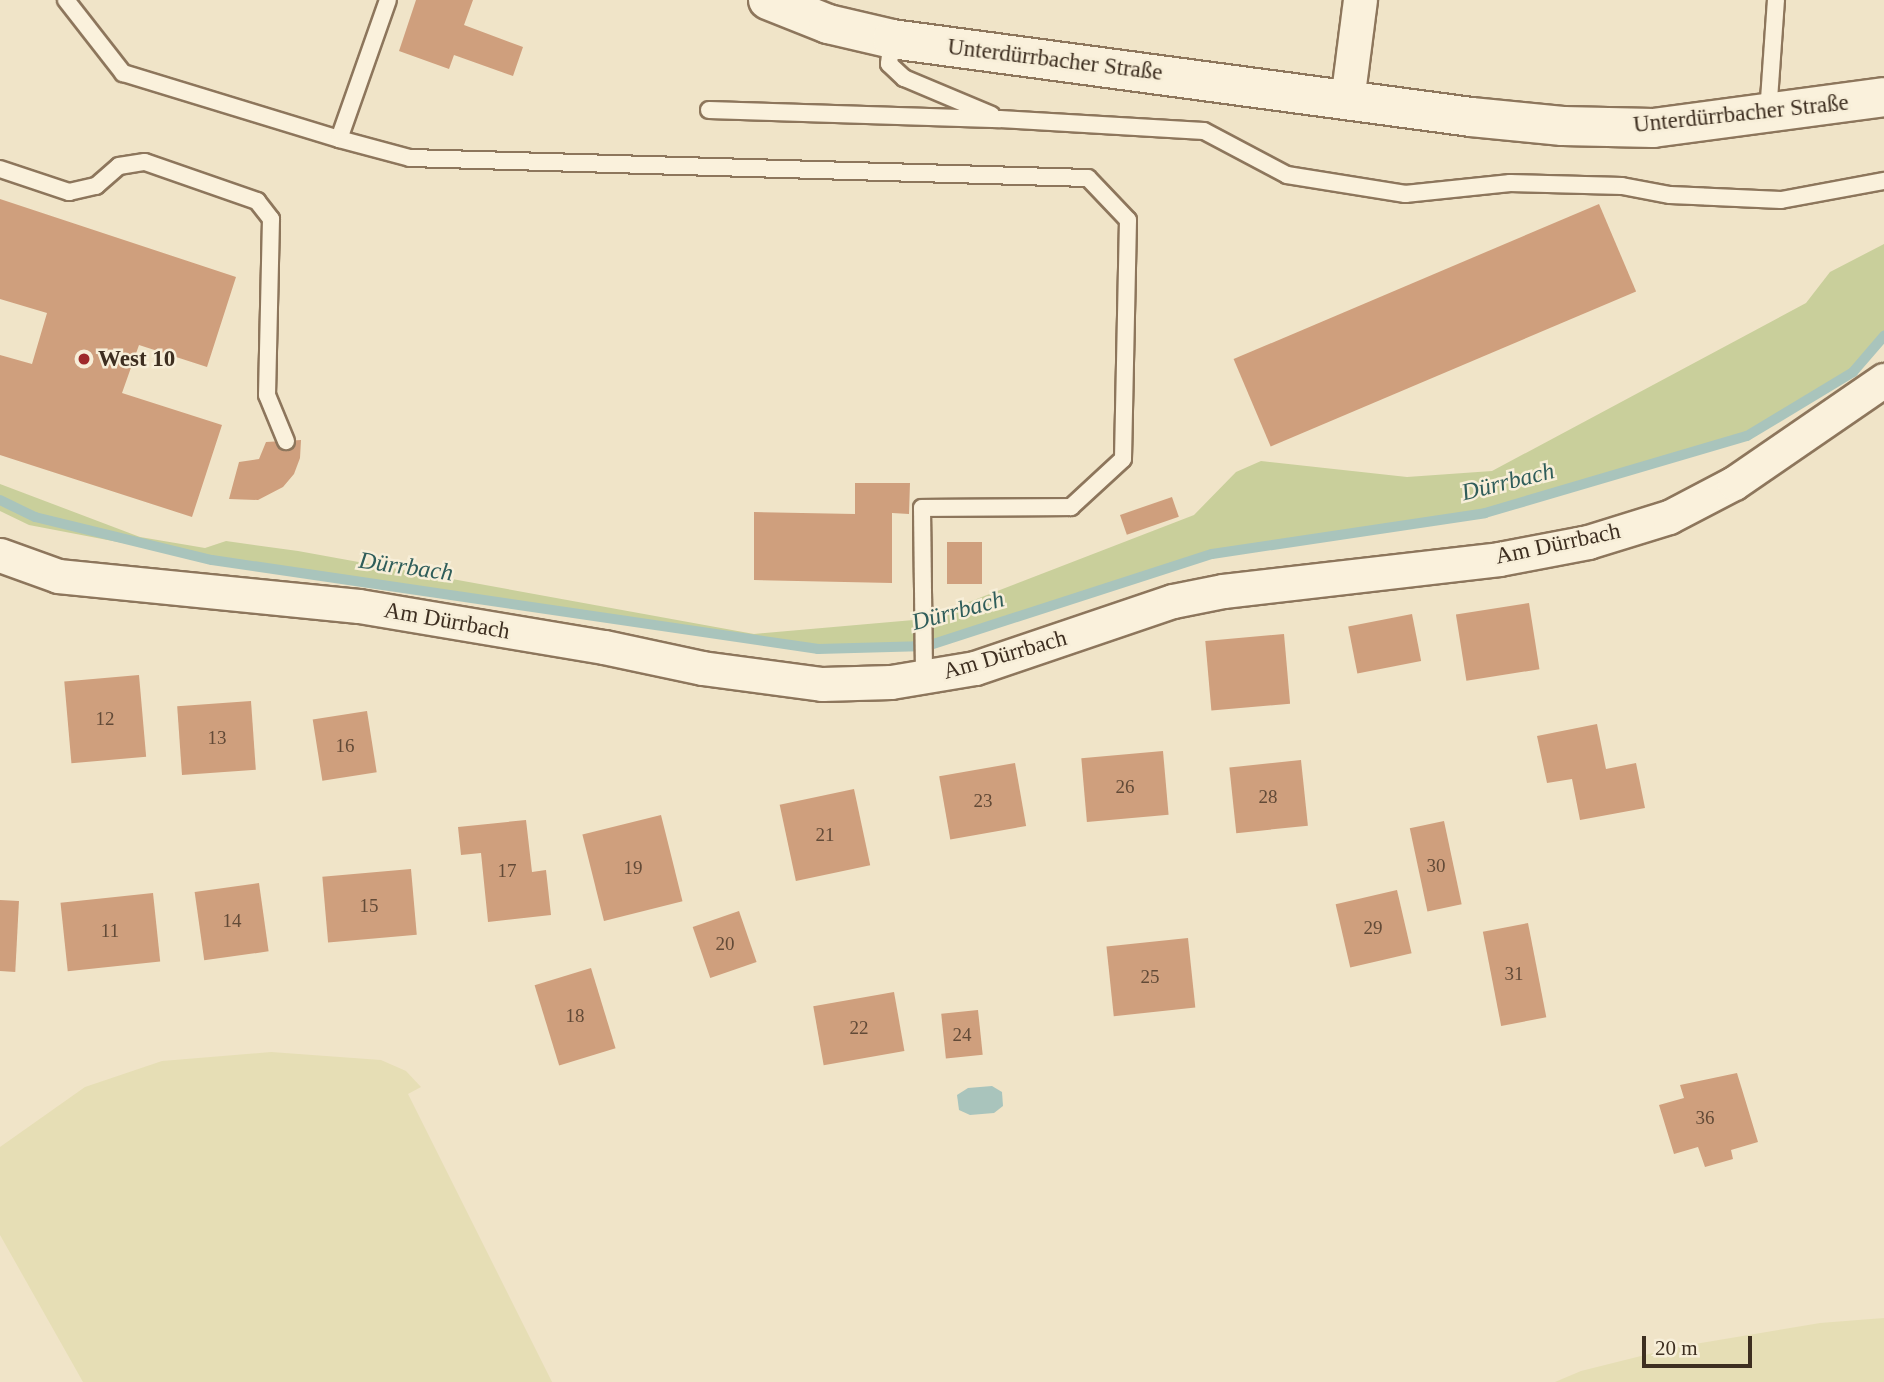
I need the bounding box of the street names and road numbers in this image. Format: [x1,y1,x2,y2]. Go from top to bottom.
street label: Unterdürrbacher Straße [946,33,1164,87]
street label: Unterdürrbacher Straße [1632,89,1850,139]
street label: Am Dürrbach [1493,517,1623,571]
street label: Am Dürrbach [382,596,512,646]
street label: Am Dürrbach [940,624,1070,686]

